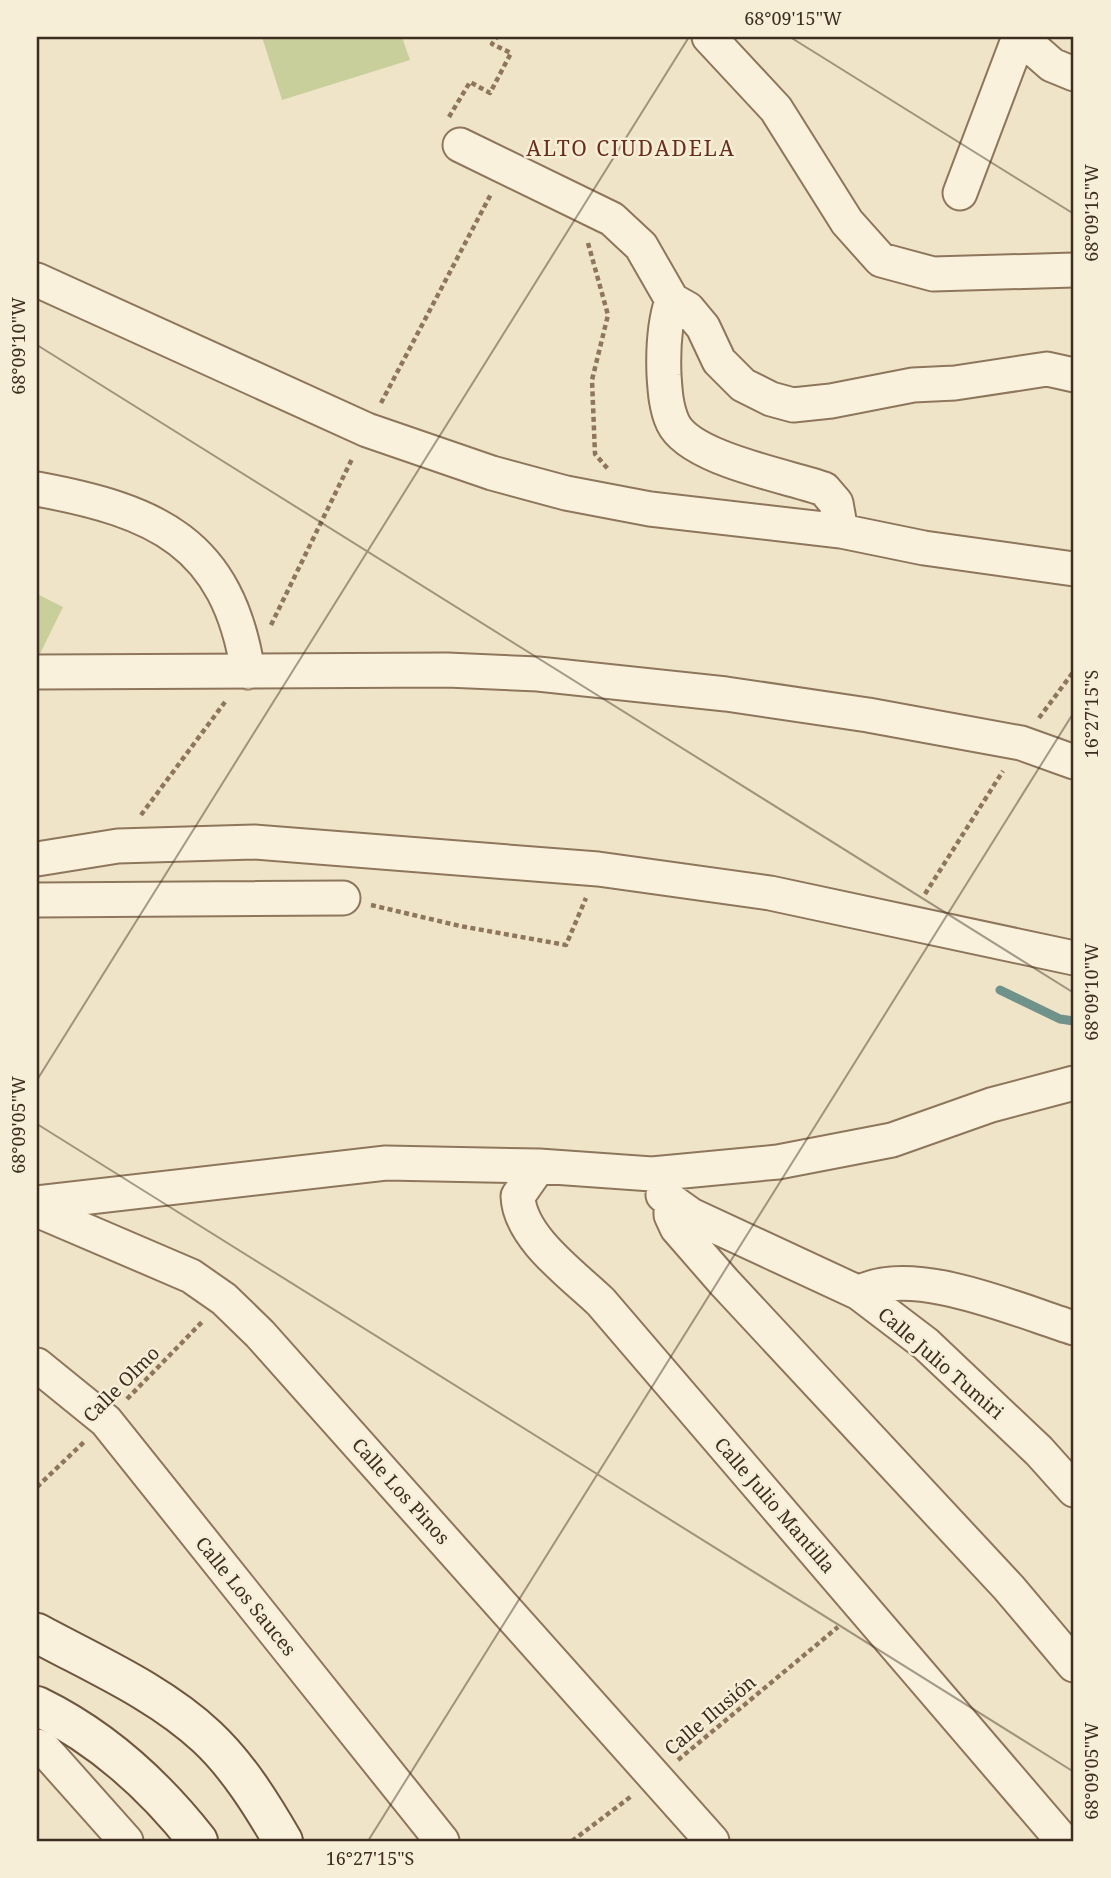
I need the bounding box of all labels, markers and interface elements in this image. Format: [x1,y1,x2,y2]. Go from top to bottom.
text: 68°09'15"W [744,6,842,30]
district label: ALTO CIUDADELA [526,134,736,162]
text: 68°09'15"W [1079,164,1103,262]
text: 68°09'10"W [6,297,30,395]
text: 16°27'15"S [1079,670,1103,758]
text: 68°09'10"W [1079,943,1103,1041]
text: 68°09'05"W [6,1076,30,1174]
street label: Calle Julio Tumiri [873,1301,1009,1425]
street label: Calle Olmo [77,1340,165,1428]
street label: Calle Los Pinos [346,1432,456,1550]
street label: Calle Julio Mantilla [709,1432,841,1578]
street label: Calle Los Sauces [190,1531,302,1661]
street label: Calle Ilusión [659,1669,761,1761]
text: 68°09'05"W [1079,1722,1103,1820]
text: 16°27'15"S [326,1846,414,1870]

